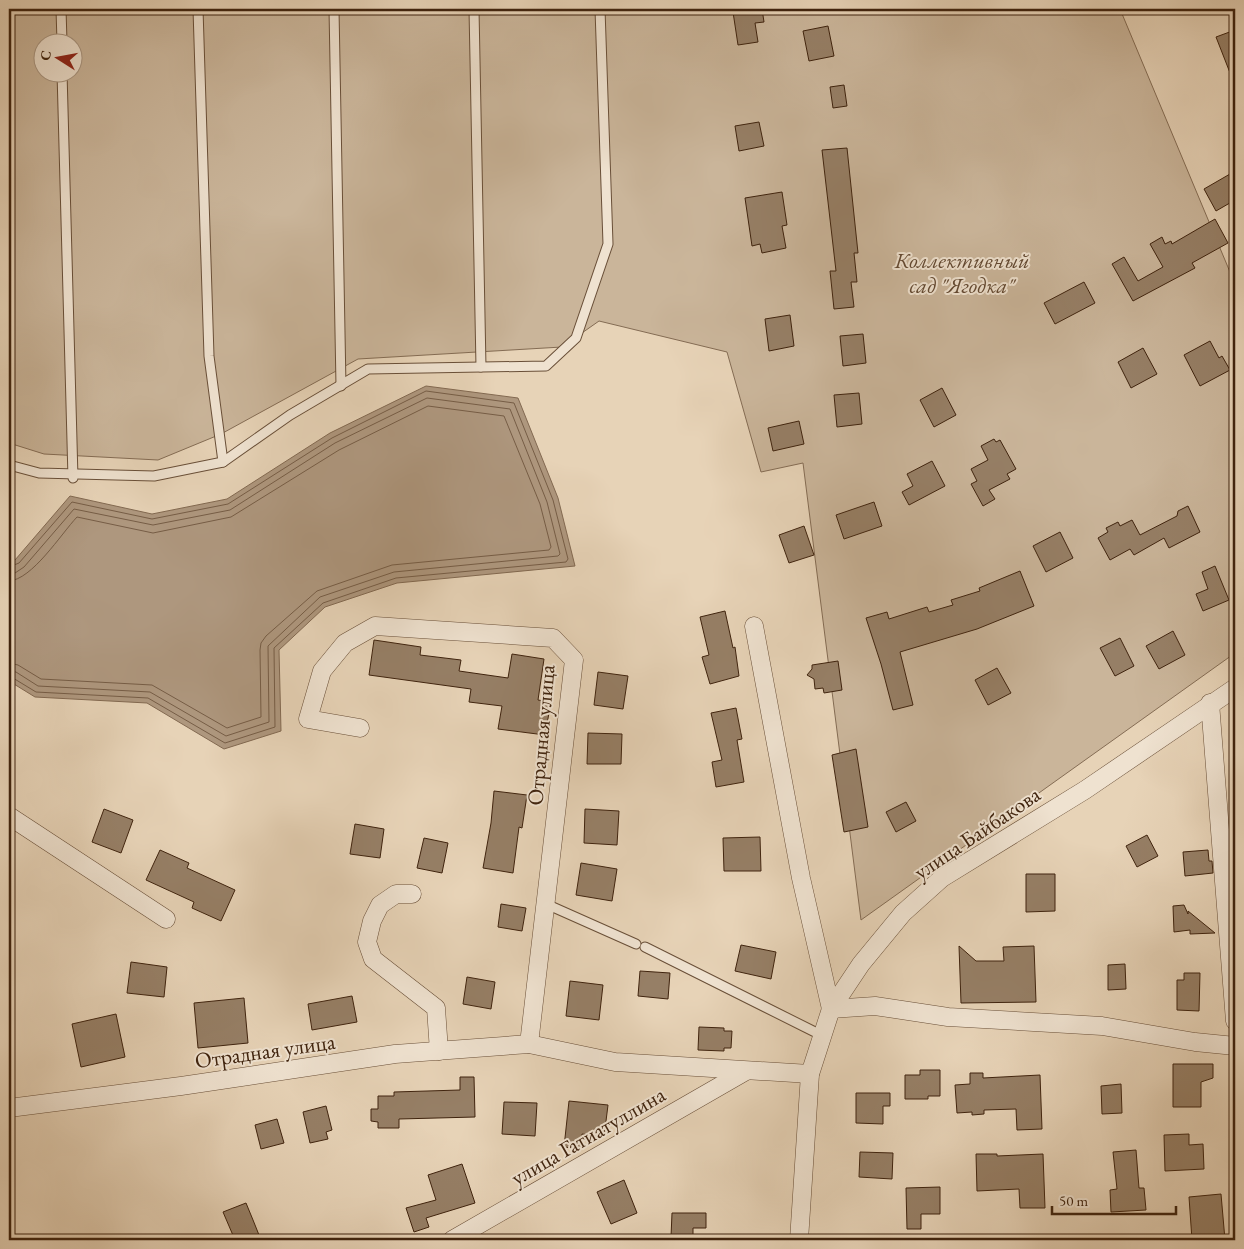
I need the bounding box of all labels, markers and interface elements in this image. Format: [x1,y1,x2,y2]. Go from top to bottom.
north arrow [32,32,82,82]
text: С [35,49,55,62]
park label: Коллективный сад "Ягодка" [894,246,1029,300]
street label: Отрадная улица [520,663,562,807]
street label: улица Байбакова [908,780,1046,886]
street label: Отрадная улица [193,1027,337,1075]
street label: улица Гатиатуллина [505,1080,671,1192]
scale bar [1052,1184,1175,1216]
text: 50 m [1059,1191,1088,1210]

